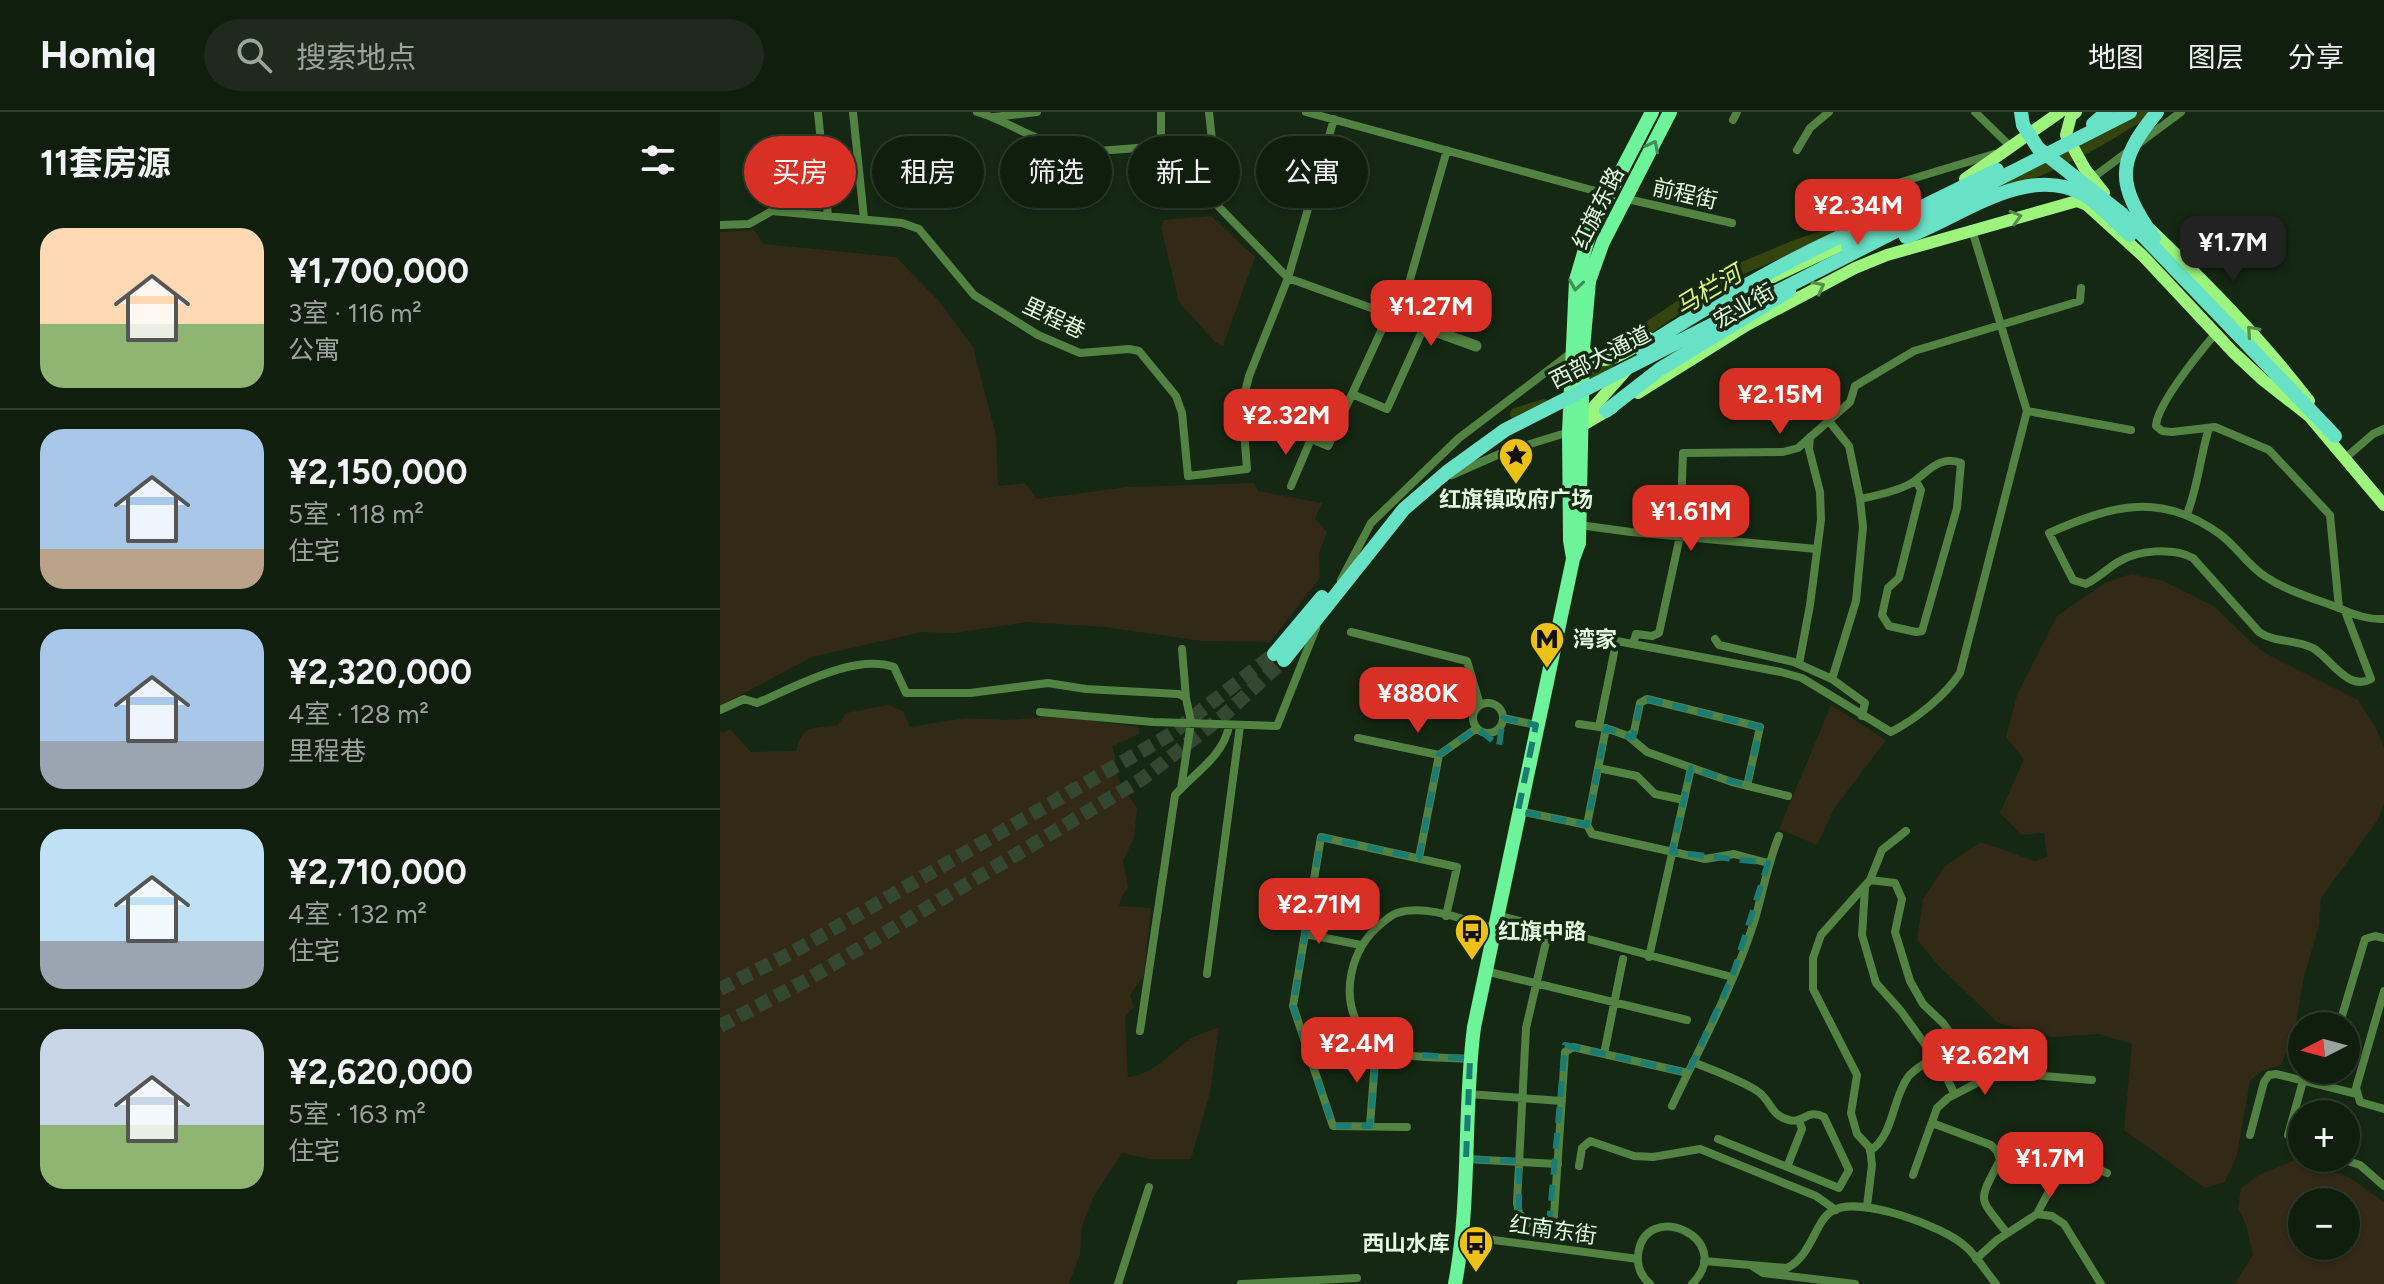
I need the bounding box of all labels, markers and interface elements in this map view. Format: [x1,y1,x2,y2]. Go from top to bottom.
search box [204,19,764,91]
text: Homiq [40,32,156,78]
icon: search [232,33,276,77]
text: 搜索地点 [296,39,416,76]
text: 地图 [2088,40,2144,74]
text: 图层 [2188,40,2244,74]
text: 分享 [2288,40,2344,74]
chip: 买房 [744,136,856,208]
chip: 租房 [872,136,984,208]
chip: 筛选 [1000,136,1112,208]
chip: 新上 [1128,136,1240,208]
chip: 公寓 [1256,136,1368,208]
icon: filters [636,138,680,182]
one-way arrow [1643,140,1658,155]
text: 11套房源 [40,143,171,184]
street label: 红旗东路 [1567,163,1629,253]
street label: 前程街 [1650,173,1720,215]
pin: ¥2.34M [1793,179,1923,247]
text: ¥2.34M [1813,189,1903,221]
one-way arrow [2009,210,2023,226]
pin: ¥1.7M [2177,216,2289,284]
text: ¥1.7M [2198,226,2268,258]
text: ¥1,700,000 [288,251,469,292]
water label: 马栏河 [1670,257,1750,321]
icon: home [104,260,200,356]
one-way arrow [1568,278,1585,291]
street label: 宏业街 [1709,278,1779,334]
pin: ¥1.27M [1366,280,1496,348]
one-way arrow [1810,281,1824,297]
text: ¥1.27M [1389,290,1473,322]
street label: 里程巷 [1018,292,1090,344]
text: 3室 · 116 m² [288,297,422,329]
street label: 西部大通道 [1545,320,1655,394]
one-way arrow [2247,326,2261,341]
text: 公寓 [288,334,340,366]
pin: ¥2.15M [1715,368,1845,436]
text: ¥2.15M [1737,378,1823,410]
pin: ¥2.32M [1221,389,1351,457]
text: ¥2.32M [1242,399,1330,431]
place icon: 红旗镇政府广场 [1497,436,1535,486]
text: ¥2,150,000 [288,452,468,493]
icon: home [104,461,200,557]
pin: ¥1.61M [1626,485,1756,553]
place label: 红旗镇政府广场 [1439,486,1593,513]
text: ¥1.61M [1650,495,1732,527]
text: 5室 · 118 m² [288,498,424,530]
text: 住宅 [288,535,340,567]
metro station icon: 湾家 [1528,620,1566,670]
place label: 湾家 [1573,626,1617,653]
text: ¥2,320,000 [288,652,472,693]
icon: home [104,661,200,757]
pin: ¥880K [1362,667,1474,735]
text: ¥880K [1377,677,1459,709]
text: 4室 · 128 m² [288,698,429,730]
text: 里程巷 [288,735,366,767]
text: ¥2,710,000 [288,852,467,893]
icon: home [104,861,200,957]
pin: ¥2.71M [1254,878,1384,946]
text: ¥2.71M [1277,888,1361,920]
text: 4室 · 132 m² [288,898,427,930]
bus stop icon: 红旗中路 [1453,912,1491,962]
place label: 红旗中路 [1498,918,1586,945]
text: 住宅 [288,935,340,967]
north arrow [2288,1012,2360,1084]
map controls [2288,1012,2360,1260]
pin: ¥2.4M [1301,1017,1413,1085]
text: ¥2.4M [1319,1027,1395,1059]
pin: ¥2.62M [1920,1029,2050,1097]
text: ¥2.62M [1940,1039,2030,1071]
text: ¥2,620,000 [288,1052,473,1093]
icon: home [104,1061,200,1157]
text: 5室 · 163 m² [288,1098,426,1130]
button: + [2288,1100,2360,1172]
pin: ¥1.7M [1994,1132,2106,1200]
text: 住宅 [288,1135,340,1167]
text: ¥1.7M [2015,1142,2085,1174]
button: − [2288,1188,2360,1260]
street label: 红南东街 [1508,1211,1598,1249]
bus stop icon: 西山水库 [1457,1224,1495,1274]
place label: 西山水库 [1362,1230,1450,1257]

